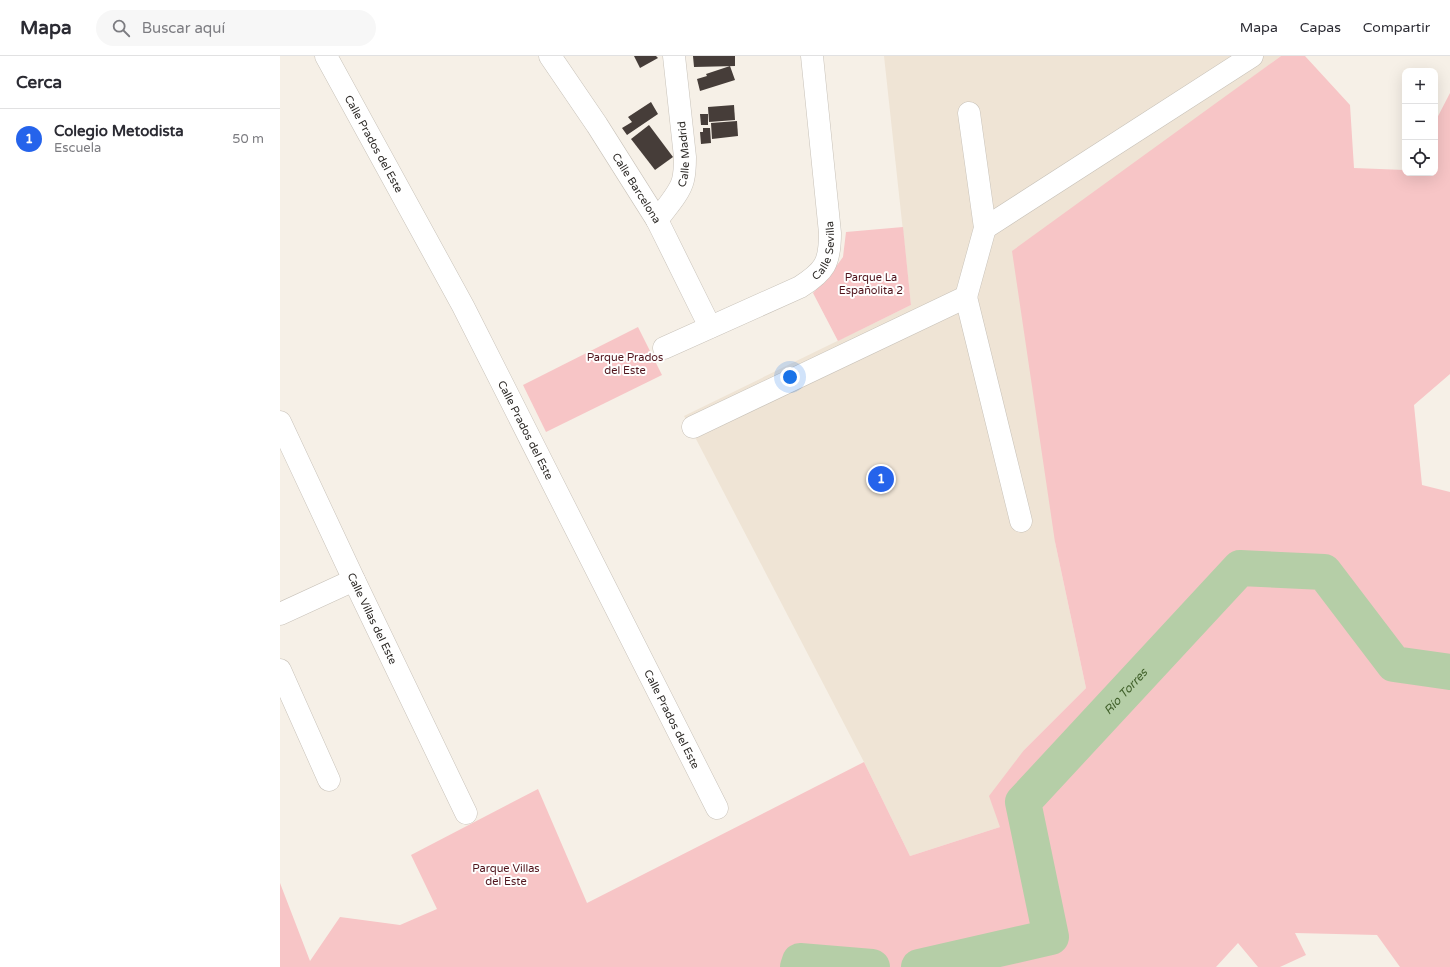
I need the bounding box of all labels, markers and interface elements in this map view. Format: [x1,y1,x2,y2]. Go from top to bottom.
search box [96,10,376,46]
text: Mapa [20,17,72,39]
icon: search [110,17,132,39]
text: Buscar aquí [142,19,225,37]
text: Mapa [1240,19,1278,36]
text: Capas [1300,19,1341,36]
text: Compartir [1363,19,1430,36]
map controls [1402,68,1438,176]
button: + [1402,68,1438,104]
text: Cerca [16,72,62,93]
street label: Calle Prados del Este [342,93,406,195]
button: − [1402,104,1438,140]
street label: Calle Madrid [675,121,692,189]
text: Colegio Metodista [54,122,184,140]
text: 1 [25,131,33,147]
text: 50 m [232,131,264,147]
text: Escuela [54,140,101,156]
button: locate [1402,140,1438,176]
street label: Calle Barcelona [610,150,664,226]
street label: Calle Sevilla [809,221,837,283]
park label: Parque La Españolita 2 [839,271,903,297]
park label: Parque Prados del Este [587,351,663,377]
your location [780,367,800,387]
street label: Calle Prados del Este [495,378,556,482]
pin: 1 [868,464,894,494]
street label: Calle Villas del Este [345,570,400,666]
water label: Río Torres [1101,665,1151,717]
street label: Calle Prados del Este [642,667,702,771]
park label: Parque Villas del Este [472,862,540,888]

